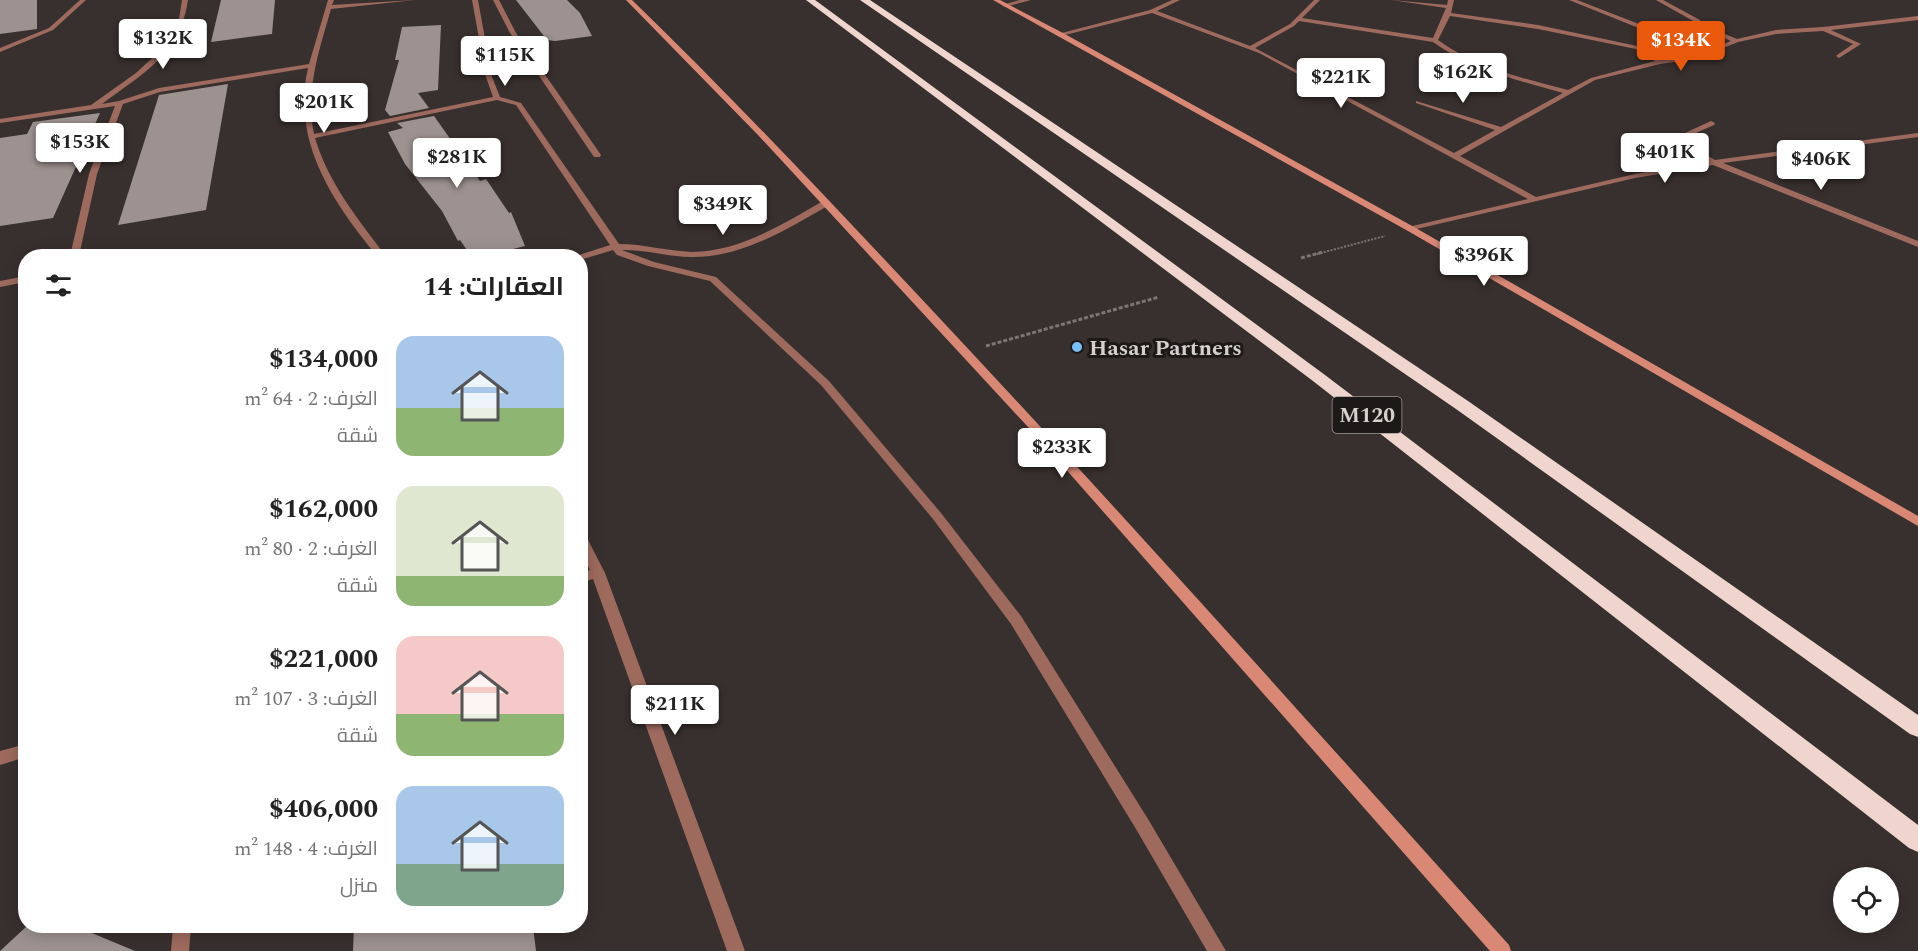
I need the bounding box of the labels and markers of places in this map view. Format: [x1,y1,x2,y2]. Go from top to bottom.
pin: $132K [121,19,205,70]
pin: $134K [1639,21,1723,72]
pin: $115K [463,36,547,87]
pin: $162K [1421,53,1505,104]
pin: $221K [1299,58,1383,109]
pin: $201K [282,83,366,134]
pin: $153K [38,123,122,174]
pin: $401K [1623,133,1707,184]
pin: $281K [415,138,499,189]
pin: $406K [1779,140,1863,191]
pin: $349K [681,185,765,236]
pin: $396K [1442,236,1526,287]
place label: Hasar Partners [1089,332,1242,365]
marker: Hasar Partners [1070,340,1084,354]
pin: $233K [1020,428,1104,479]
pin: $211K [633,685,717,736]

